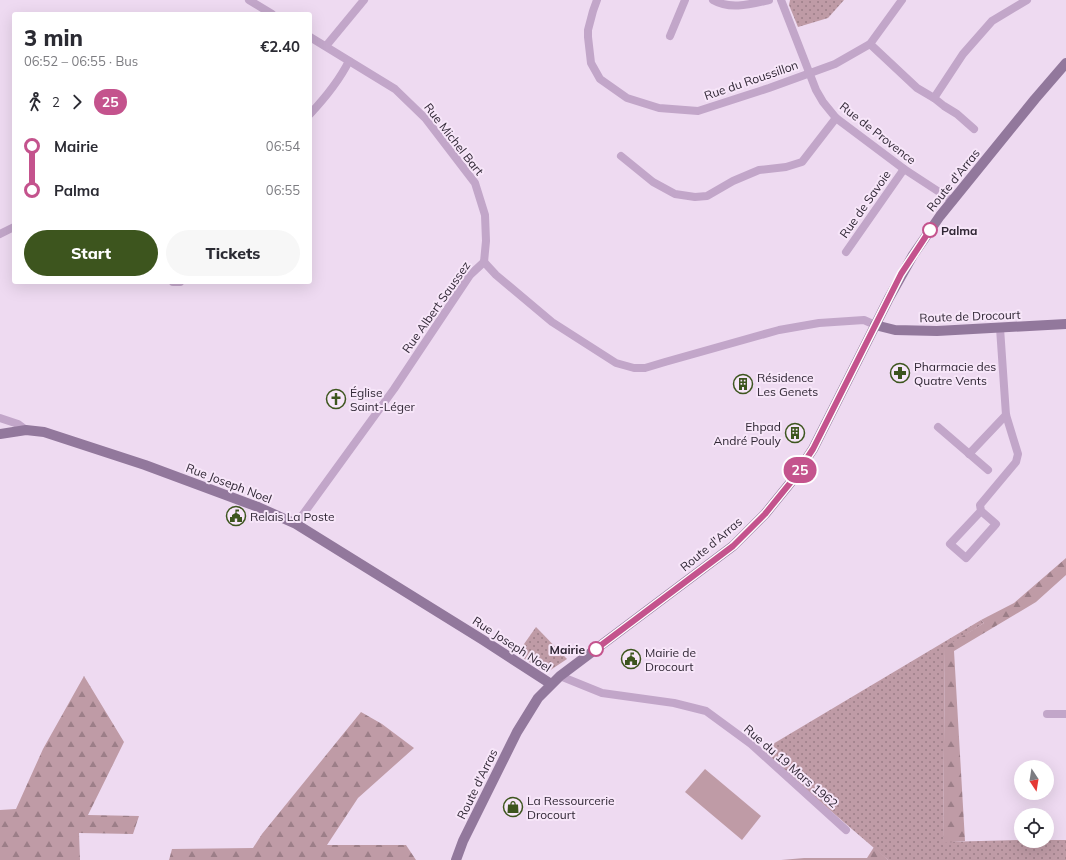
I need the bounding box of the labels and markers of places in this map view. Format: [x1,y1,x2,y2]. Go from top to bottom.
marker: Palma [922,222,938,238]
place label: Palma [941,223,978,238]
place label: Pharmacie des Quatre Vents [914,359,996,388]
pharmacy icon: Pharmacie des Quatre Vents [889,362,911,384]
place label: Résidence Les Genets [757,370,818,399]
building icon: Résidence Les Genets [732,373,754,395]
place label: Église Saint-Léger [350,385,416,414]
church icon: Église Saint-Léger [325,388,347,410]
place label: Ehpad André Pouly [713,419,782,448]
building icon: Ehpad André Pouly [784,422,806,444]
public building icon: Relais La Poste [225,505,247,527]
place label: Relais La Poste [250,509,335,524]
marker: Mairie [588,641,604,657]
place label: Mairie [550,642,585,657]
place label: Mairie de Drocourt [645,645,696,674]
public building icon: Mairie de Drocourt [620,648,642,670]
place label: La Ressourcerie Drocourt [527,793,615,822]
shop icon: La Ressourcerie Drocourt [502,796,524,818]

